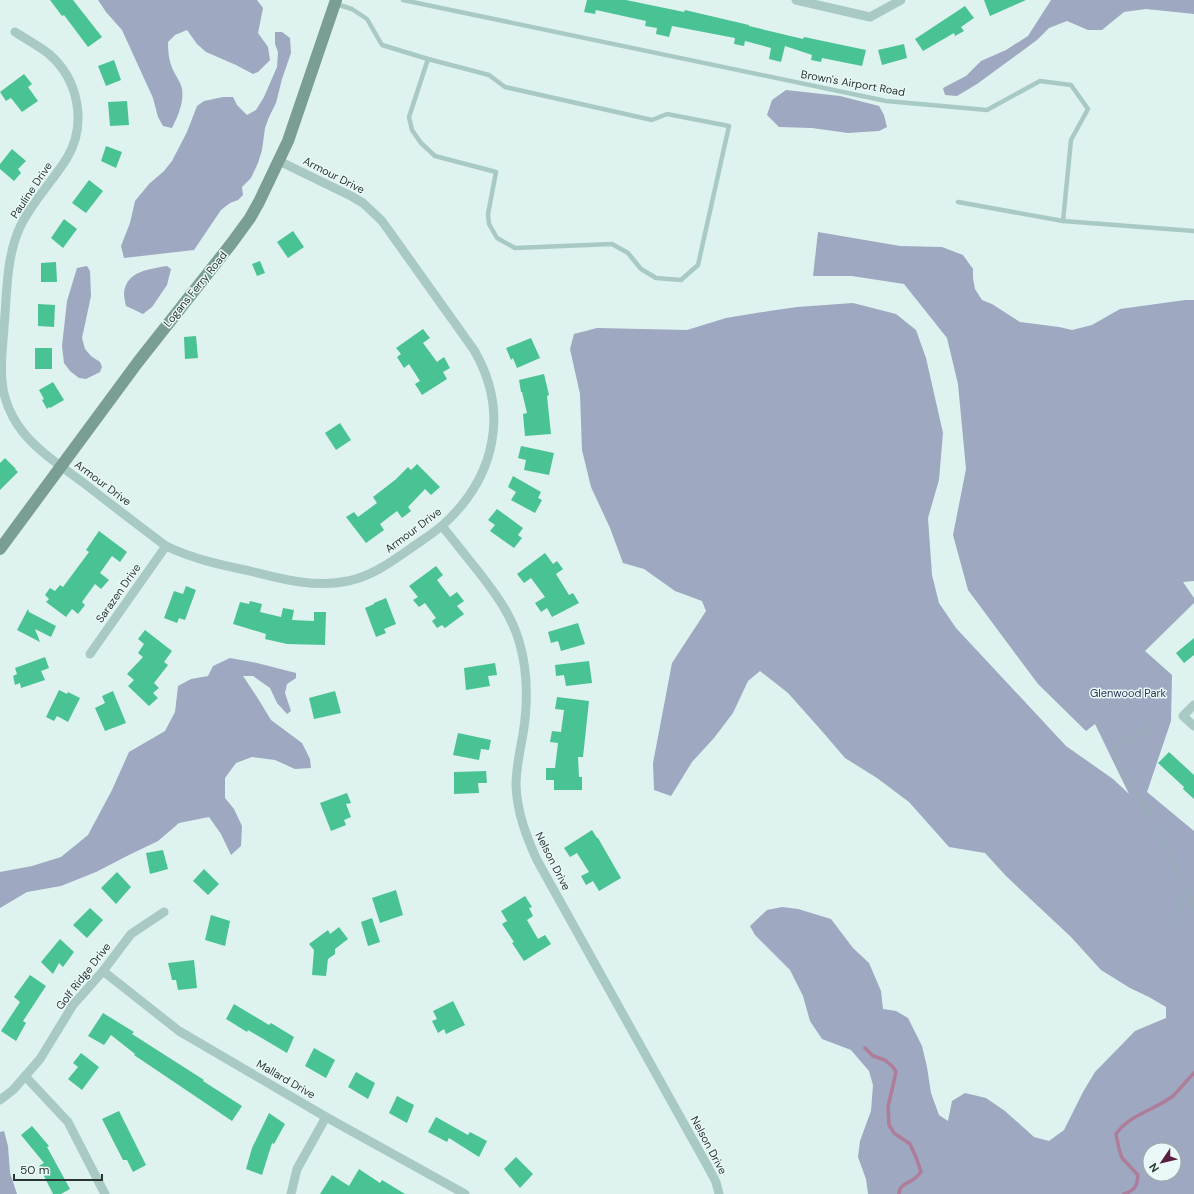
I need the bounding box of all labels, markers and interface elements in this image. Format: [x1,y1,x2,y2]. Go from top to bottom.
street label: Brown's Airport Road [800,67,906,99]
street label: Armour Drive [301,154,367,196]
street label: Pauline Drive [7,159,55,221]
street label: Logans Ferry Road [160,248,230,330]
street label: Armour Drive [72,457,134,509]
street label: Armour Drive [382,504,444,556]
street label: Sarazen Drive [92,561,144,625]
park label: Glenwood Park [1090,686,1167,700]
street label: Nelson Drive [532,829,574,893]
street label: Golf Ridge Drive [52,940,114,1012]
street label: Mallard Drive [254,1056,318,1102]
street label: Nelson Drive [688,1114,730,1176]
north arrow [1142,1142,1182,1182]
scale bar [14,1156,102,1182]
text: N [1146,1160,1162,1175]
text: 50 m [20,1162,49,1178]

